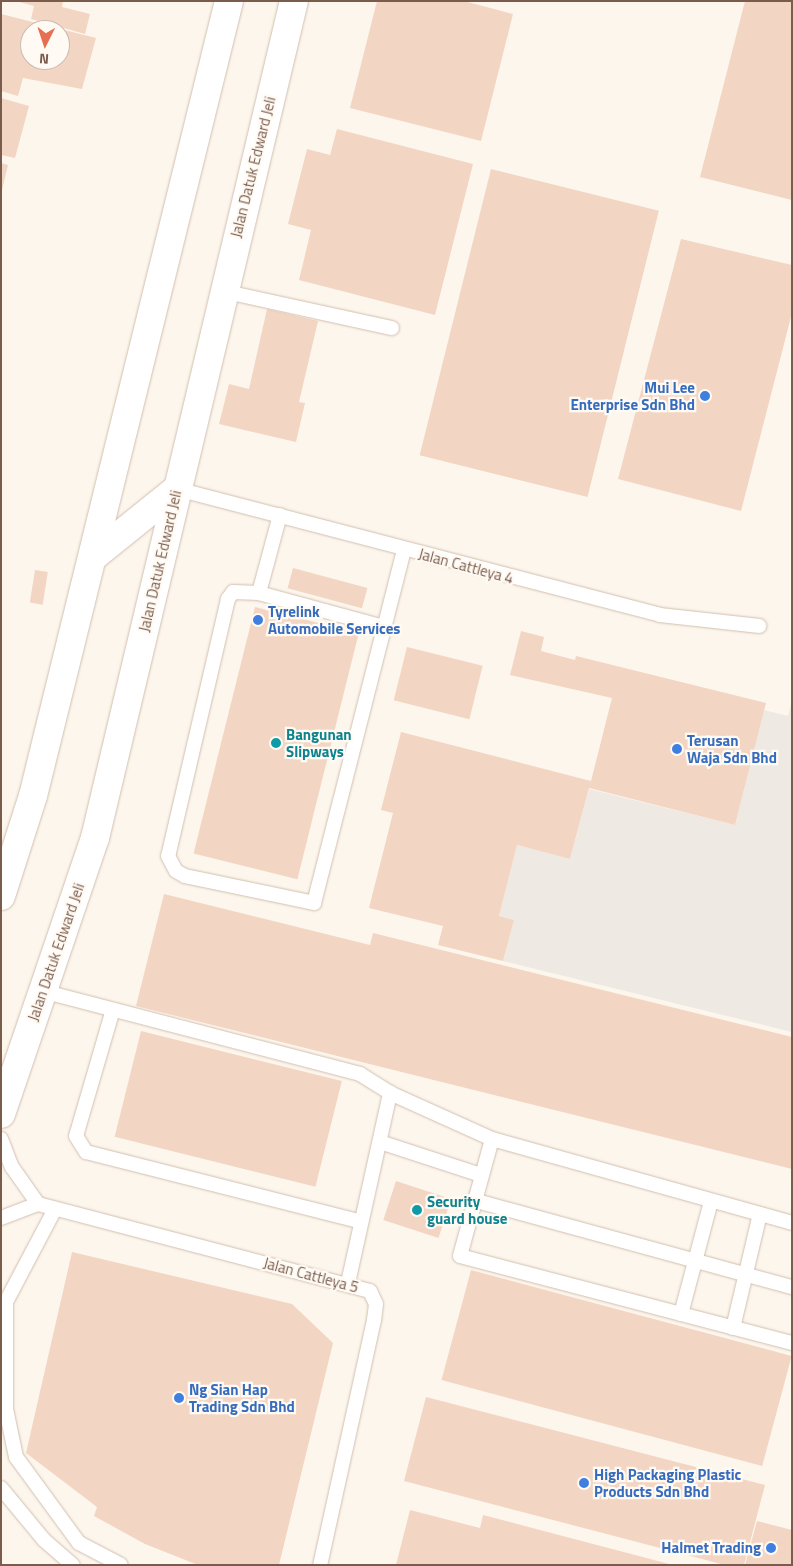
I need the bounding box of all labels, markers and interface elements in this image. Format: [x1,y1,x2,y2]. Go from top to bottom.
north arrow [20,20,70,70]
text: N [38,49,50,70]
street label: Jalan Datuk Edward Jeli [227,95,279,239]
place label: Mui Lee Enterprise Sdn Bhd [570,378,695,413]
marker: Mui Lee Enterprise Sdn Bhd [699,390,711,402]
street label: Jalan Datuk Edward Jeli [135,488,185,634]
street label: Jalan Cattleya 4 [417,545,515,587]
place label: Tyrelink Automobile Services [268,602,400,637]
marker: Tyrelink Automobile Services [252,614,264,626]
place label: Bangunan Slipways [286,725,352,760]
place label: Terusan Waja Sdn Bhd [687,731,777,766]
marker: Bangunan Slipways [270,737,282,749]
marker: Terusan Waja Sdn Bhd [671,743,683,755]
street label: Jalan Datuk Edward Jeli [24,881,88,1023]
place label: Security guard house [427,1192,507,1227]
marker: Security guard house [411,1204,423,1216]
street label: Jalan Cattleya 5 [262,1254,360,1296]
place label: Ng Sian Hap Trading Sdn Bhd [189,1380,295,1415]
marker: Ng Sian Hap Trading Sdn Bhd [173,1392,185,1404]
place label: High Packaging Plastic Products Sdn Bhd [594,1465,741,1500]
marker: High Packaging Plastic Products Sdn Bhd [578,1477,590,1489]
place label: Halmet Trading [661,1539,761,1557]
marker: Halmet Trading [765,1542,777,1554]

